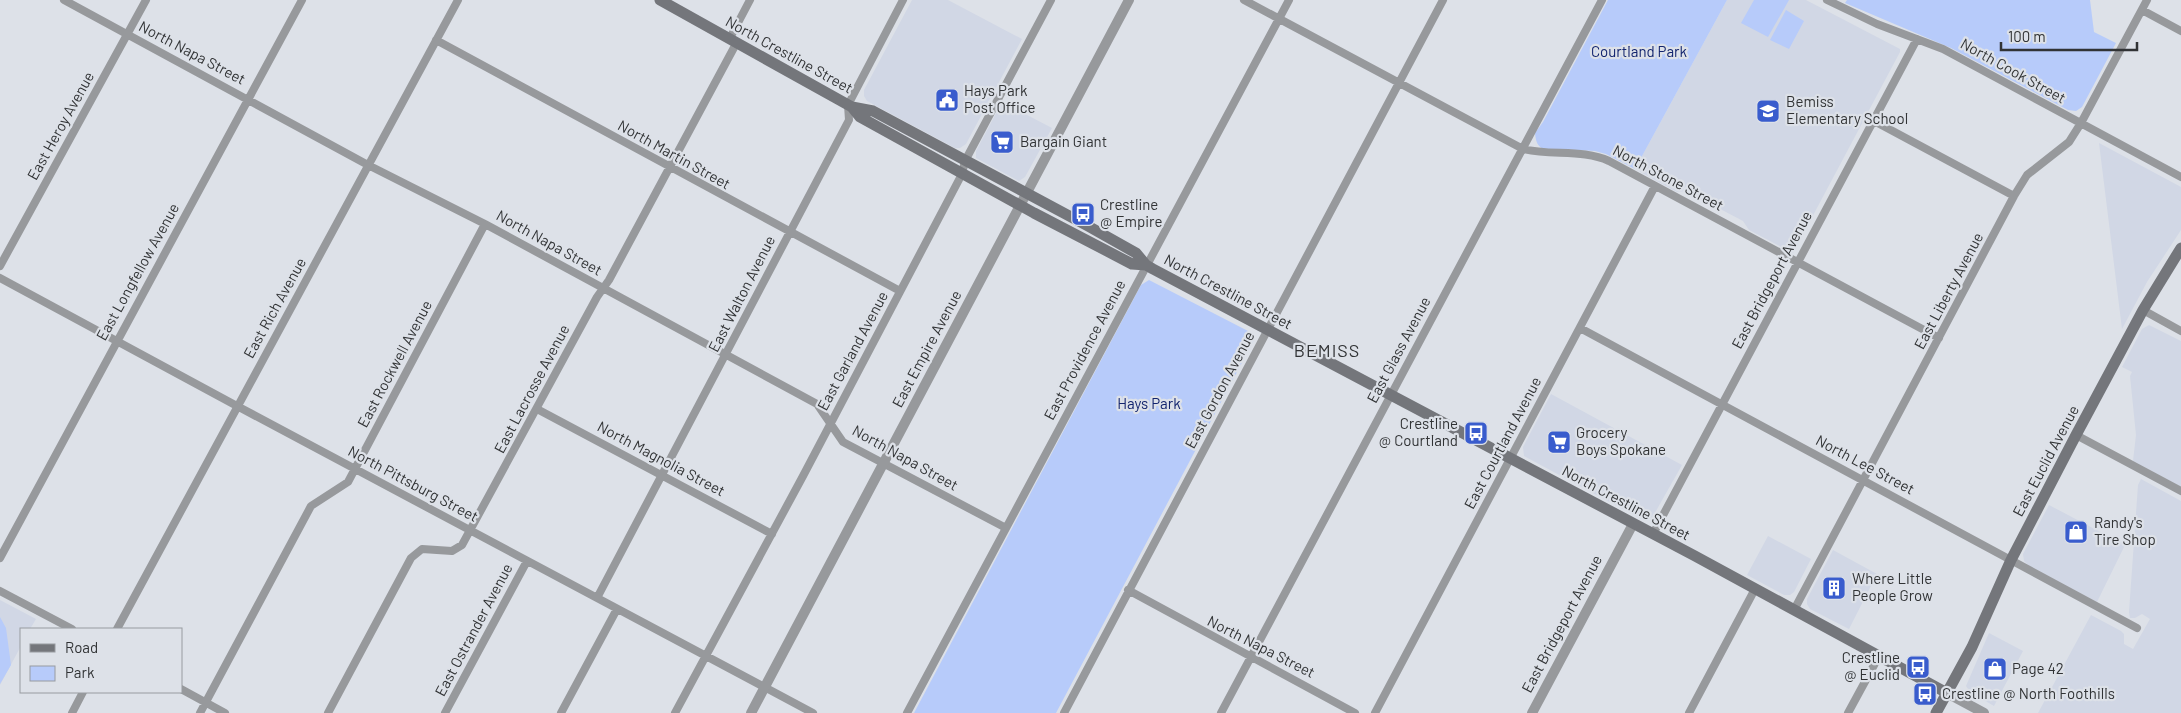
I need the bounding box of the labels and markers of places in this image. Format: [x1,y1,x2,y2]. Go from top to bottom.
place label: Hays Park Post Office [964,81,1036,116]
public building icon: Hays Park Post Office [934,87,960,113]
place label: Bemiss Elementary School [1786,92,1908,127]
school or university icon: Bemiss Elementary School [1755,98,1781,124]
supermarket icon: Bargain Giant [989,129,1015,155]
place label: Bargain Giant [1020,132,1107,150]
place label: Crestline @ Empire [1100,195,1162,230]
bus stop icon: Crestline @ Empire [1070,201,1096,227]
place label: Crestline @ Courtland [1379,414,1458,449]
bus stop icon: Crestline @ Courtland [1463,420,1489,446]
place label: Grocery Boys Spokane [1576,423,1666,458]
supermarket icon: Grocery Boys Spokane [1546,429,1572,455]
place label: Randy's Tire Shop [2094,513,2156,548]
shop icon: Randy's Tire Shop [2063,519,2089,545]
place label: Where Little People Grow [1852,569,1933,604]
building icon: Where Little People Grow [1821,575,1847,601]
place label: Crestline @ Euclid [1842,648,1900,683]
bus stop icon: Crestline @ Euclid [1905,654,1931,680]
shop icon: Page 42 [1982,656,2008,682]
place label: Page 42 [2012,659,2064,677]
bus stop icon: Crestline @ North Foothills [1912,681,1938,707]
place label: Crestline @ North Foothills [1942,684,2115,702]

